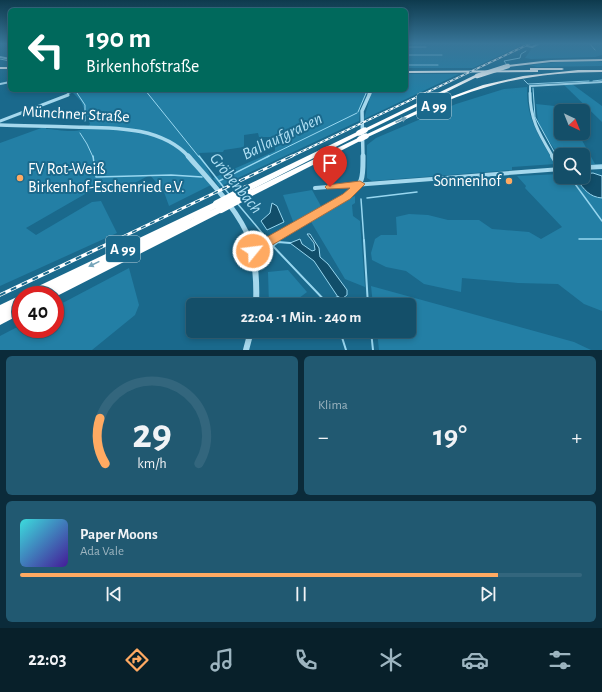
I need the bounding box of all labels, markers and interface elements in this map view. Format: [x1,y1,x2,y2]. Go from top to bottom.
icon: left [20,24,72,76]
text: 190 m [86,25,151,53]
text: Birkenhofstraße [86,58,199,76]
road number: A 99 [417,93,451,119]
street label: Münchner Straße [22,103,130,125]
north arrow [554,104,590,140]
map controls [554,104,590,184]
water label: Ballaufgraben [239,109,325,163]
one-way arrow [396,117,407,123]
pin [313,146,347,187]
button: search [554,148,590,184]
water label: Gröbenbach [207,150,265,217]
icon: arrive [319,152,341,174]
place label: FV Rot-Weiß Birkenhof-Eschenried e.V. [28,161,185,195]
marker: FV Rot-Weiß Birkenhof-Eschenried e.V. [15,173,25,183]
place label: Sonnenhof [433,173,502,189]
marker: Sonnenhof [504,176,514,186]
position arrow [232,230,274,272]
road number: A 99 [106,236,140,262]
one-way arrow [88,261,99,267]
speed limit sign: 40 [12,286,64,338]
text: 22:04 · 1 Min. · 240 m [241,310,361,325]
text: Klima [318,399,348,412]
text: 29 [132,413,172,454]
text: 19° [433,421,467,451]
text: − [318,426,329,448]
text: + [571,426,582,448]
text: km/h [137,456,167,470]
text: Paper Moons [80,527,158,542]
text: Ada Vale [80,545,124,558]
icon: previous [103,583,125,605]
icon: pause [290,583,312,605]
icon: next [477,583,499,605]
icon: directions [123,646,151,674]
icon: music [208,646,236,674]
icon: phone [292,646,320,674]
icon: climate [377,646,405,674]
icon: car [461,646,489,674]
icon: filters [546,646,574,674]
text: 22:03 [28,651,66,669]

